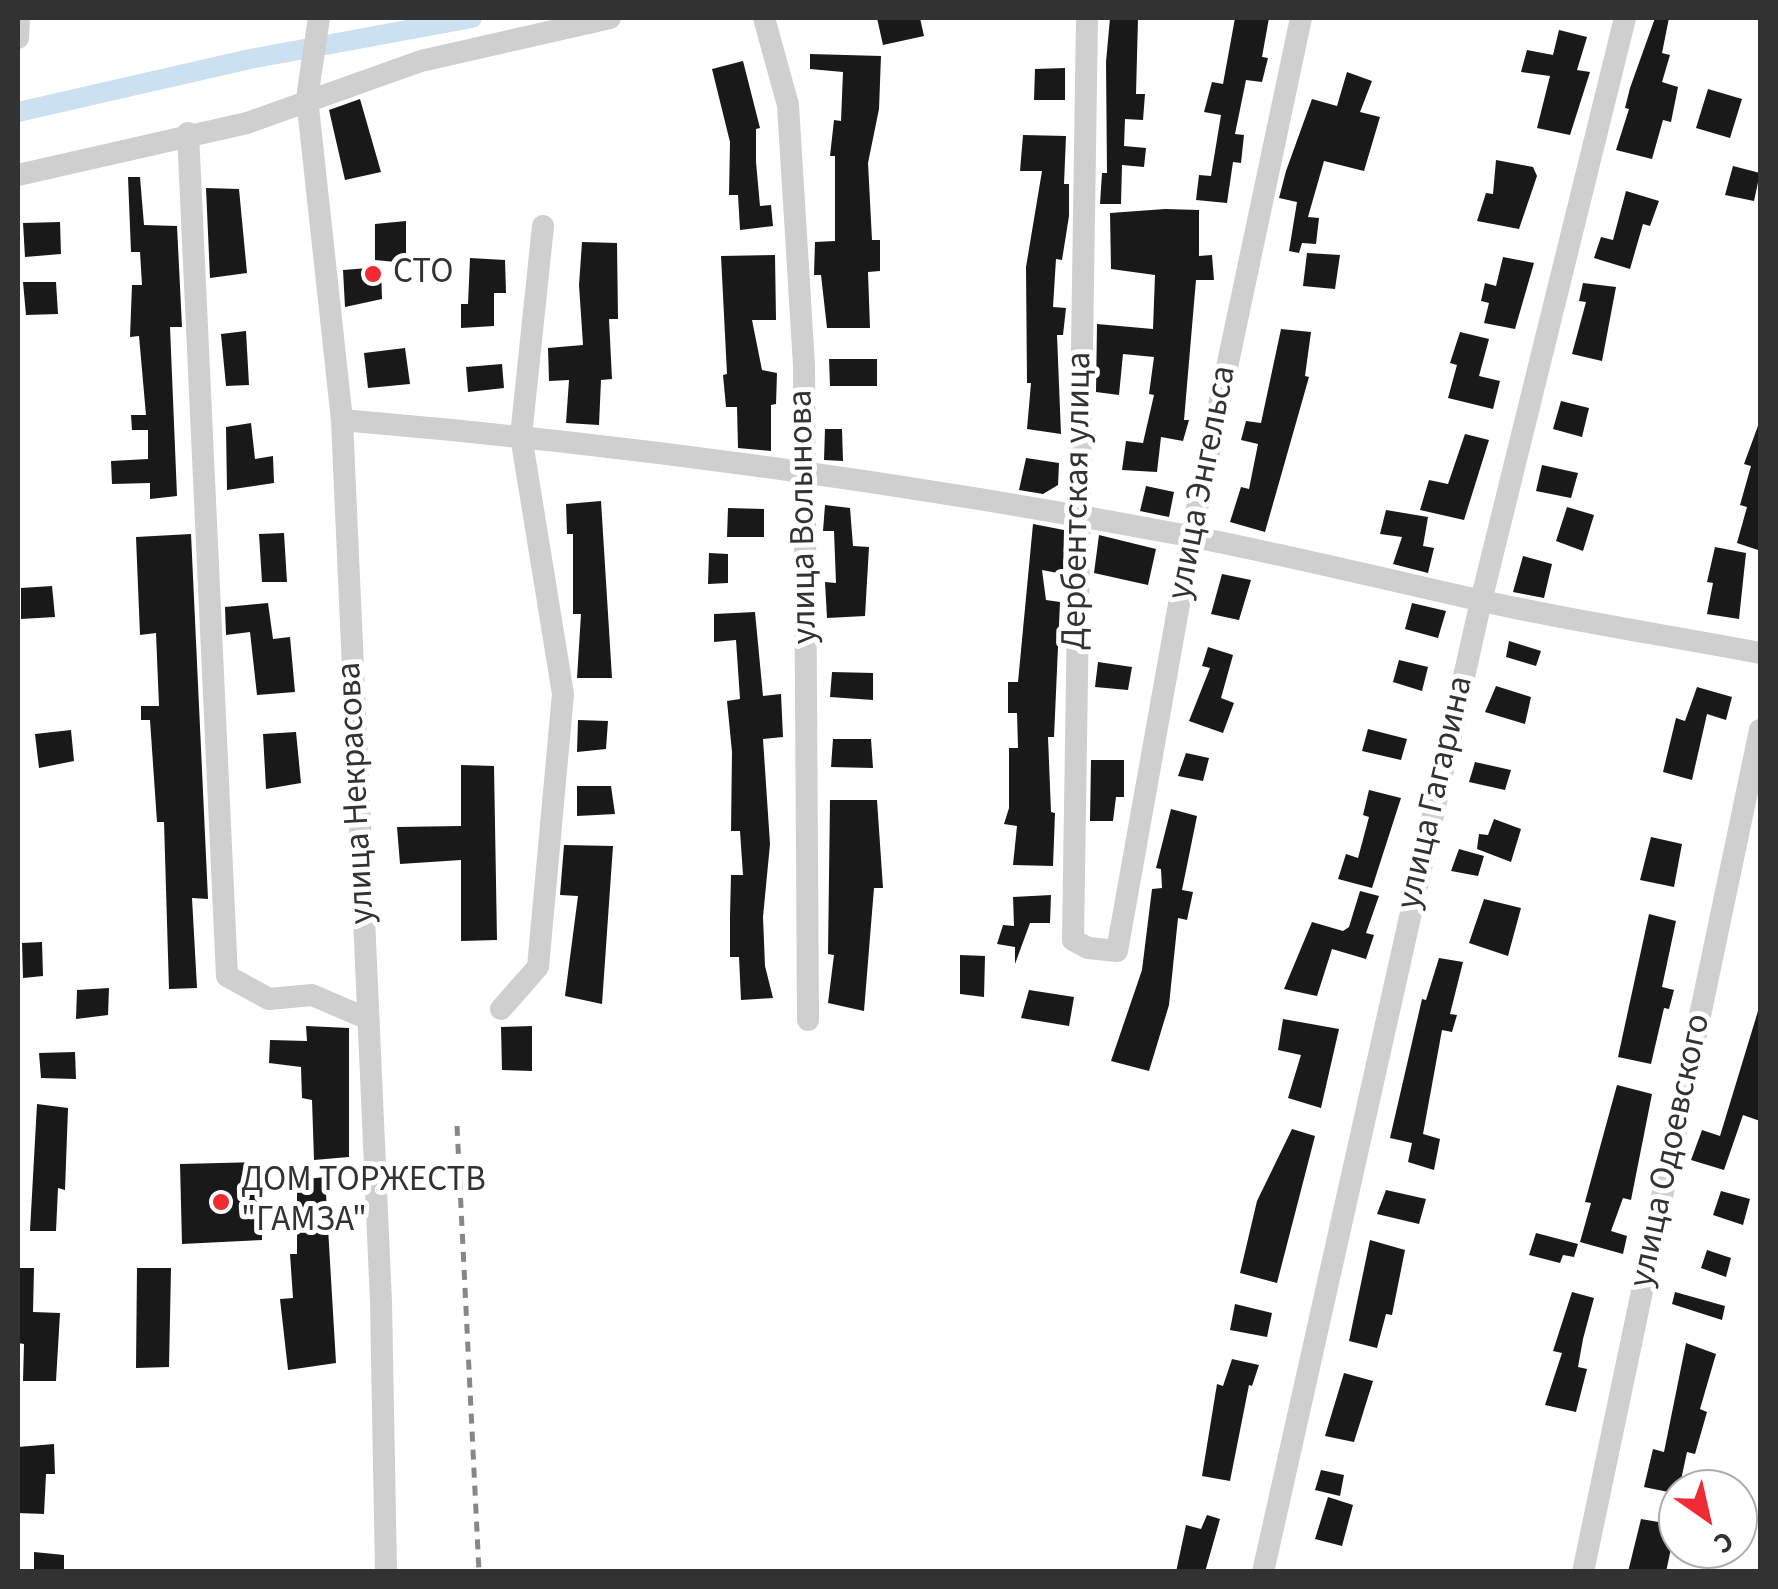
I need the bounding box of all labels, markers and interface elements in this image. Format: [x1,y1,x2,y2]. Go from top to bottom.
place label: СТО [393,253,454,295]
marker: СТО [362,263,384,285]
street label: Дербентская улица [1055,351,1103,651]
street label: улица Энгельса [1161,362,1247,604]
street label: улица Волынова [782,389,828,645]
street label: улица Некрасова [330,661,386,925]
street label: улица Гагарина [1390,672,1484,914]
street label: улица Одоевского [1623,1011,1721,1291]
place label: ДОМ ТОРЖЕСТВ "ГАМЗА" [241,1161,486,1243]
marker: ДОМ ТОРЖЕСТВ "ГАМЗА" [210,1191,232,1213]
north arrow [1658,1469,1758,1569]
text: С [1706,1521,1742,1563]

